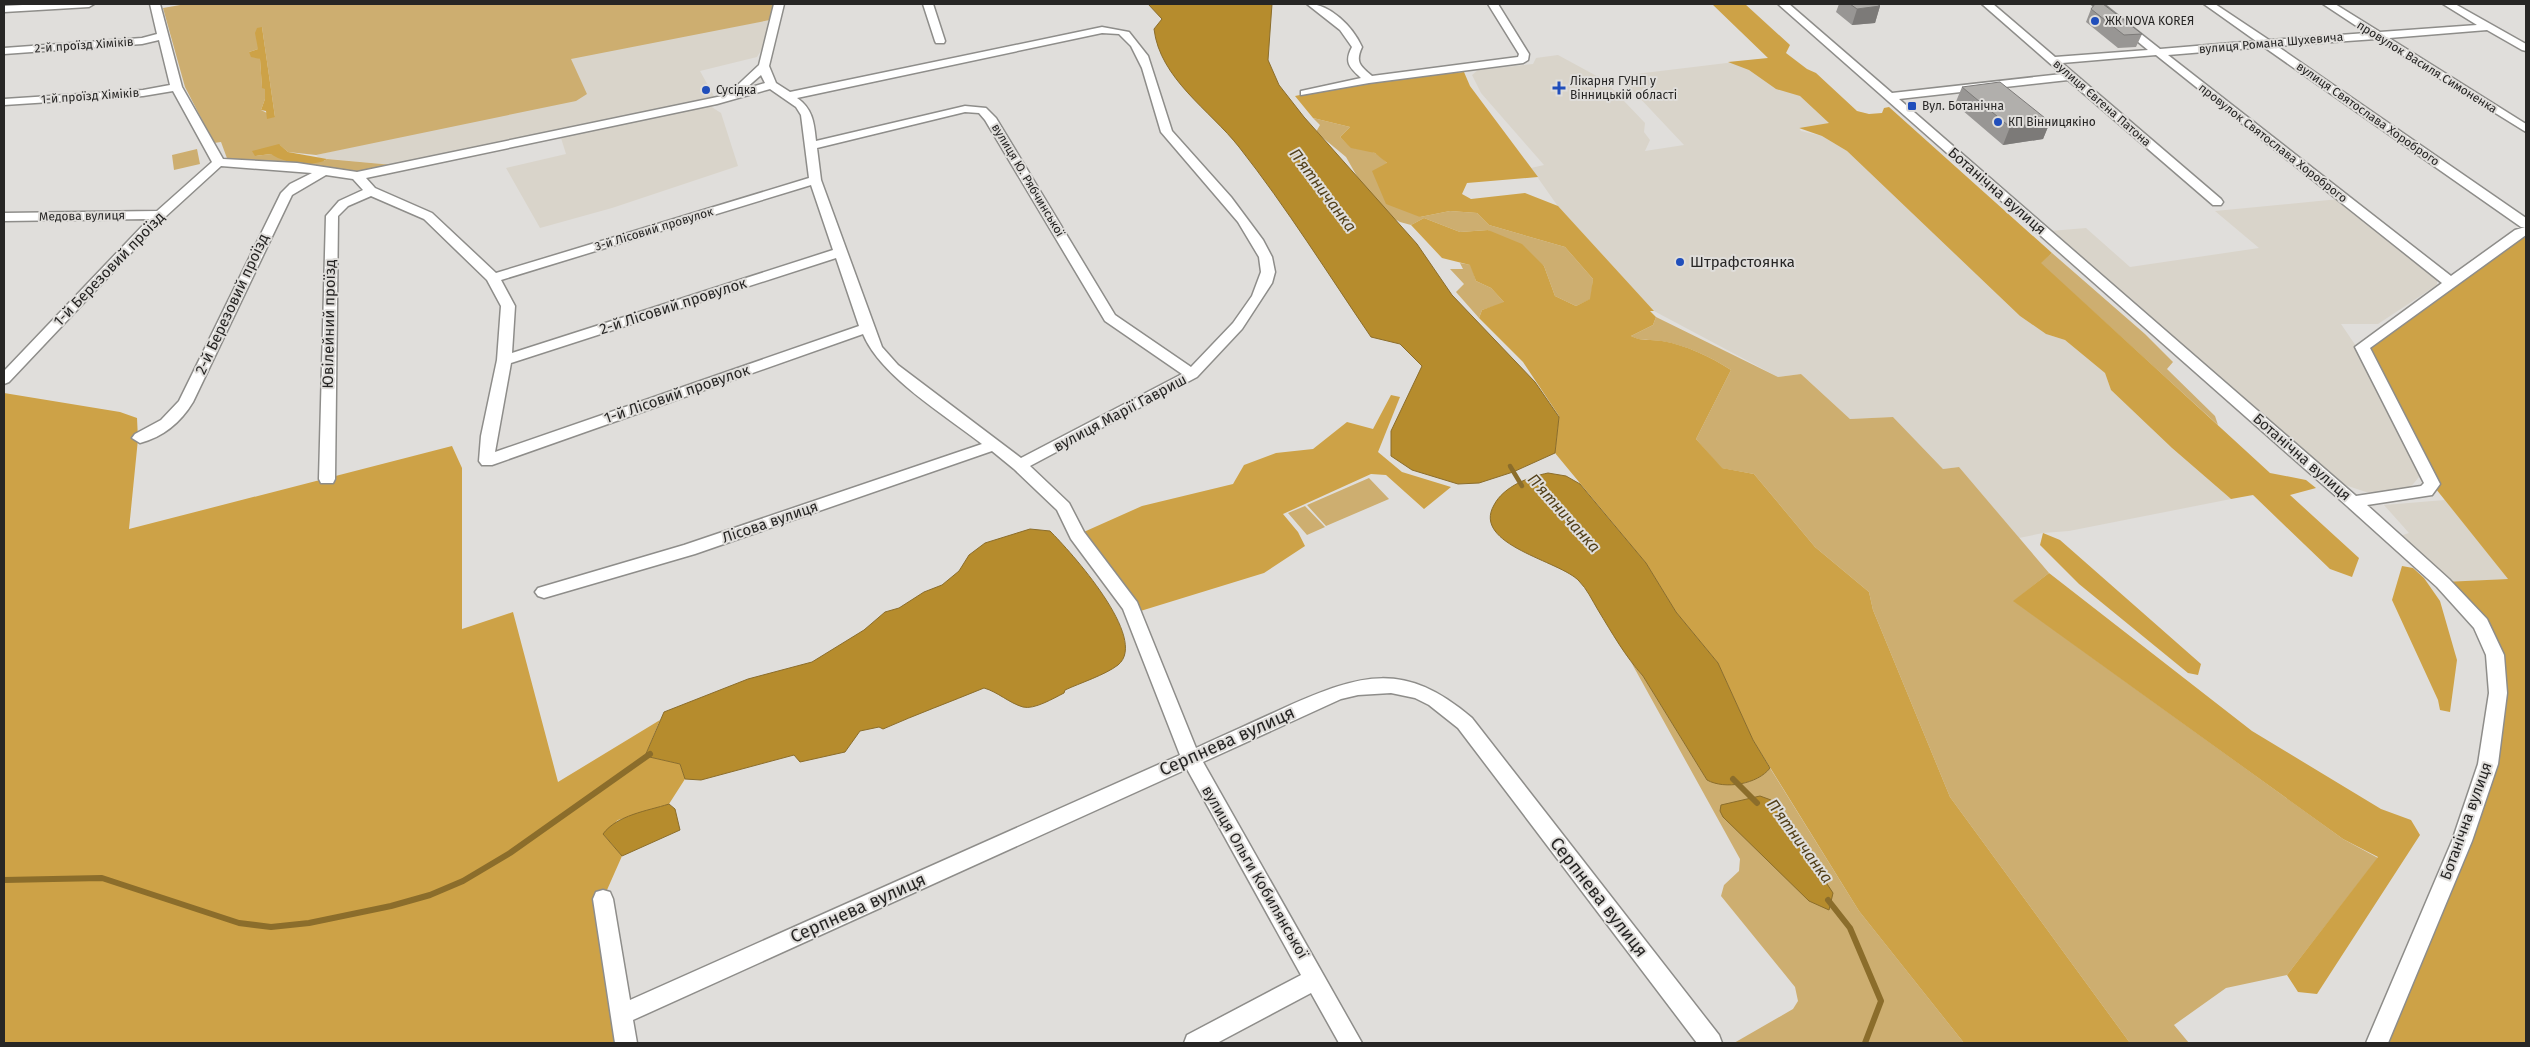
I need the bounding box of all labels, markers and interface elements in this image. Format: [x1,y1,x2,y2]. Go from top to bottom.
place label: ЖК NOVA KOREЯ [2105,14,2194,28]
marker: ЖК NOVA KOREЯ [2089,15,2101,27]
street label: провулок Василя Симоненка [2354,18,2500,116]
street label: вулиця Романа Шухевича [2198,30,2344,56]
street label: 2-й проїзд Хіміків [34,35,134,55]
street label: вулиця Євгена Патона [2050,57,2154,149]
street label: вулиця Святослава Хороброго [2294,59,2442,169]
place label: Лікарня ГУНП у Вінницькій області [1570,74,1677,102]
marker: Лікарня ГУНП у Вінницькій області [1552,81,1566,95]
street label: провулок Святослава Хороброго [2196,81,2350,205]
place label: Сусідка [716,83,756,97]
marker: Сусідка [700,84,712,96]
street label: 1-й проїзд Хіміків [40,86,140,106]
place label: Вул. Ботанічна [1922,99,2004,113]
marker: Вул. Ботанічна [1906,100,1918,112]
place label: КП Вінницякіно [2008,115,2096,129]
marker: КП Вінницякіно [1992,116,2004,128]
street label: вулиця Ю. Рябчинської [989,121,1068,240]
street label: Ботанічна вулиця [1944,144,2050,238]
water label: П'ятничанка [1286,145,1360,235]
street label: 3-й Лісовий провулок [593,204,716,254]
street label: Медова вулиця [39,208,125,224]
street label: 1-й Березовий проїзд [50,208,168,330]
street label: 2-й Березовий проїзд [191,231,273,377]
place label: Штрафстоянка [1690,253,1795,271]
marker: Штрафстоянка [1674,256,1686,268]
street label: Ювілейний проїзд [319,259,339,389]
street label: 2-й Лісовий провулок [597,274,749,338]
street label: 1-й Лісовий провулок [602,361,752,427]
street label: вулиця Марії Гавриш [1050,370,1190,456]
street label: Ботанічна вулиця [2249,410,2355,504]
water label: П'ятничанка [1524,470,1604,556]
street label: Лісова вулиця [720,497,820,547]
street label: Серпнева вулиця [1156,701,1298,781]
street label: Ботанічна вулиця [2436,760,2496,882]
street label: вулиця Ольги Кобилянської [1198,782,1312,962]
water label: П'ятничанка [1763,795,1837,887]
street label: Серпнева вулиця [1545,833,1653,961]
street label: Серпнева вулиця [787,868,929,948]

